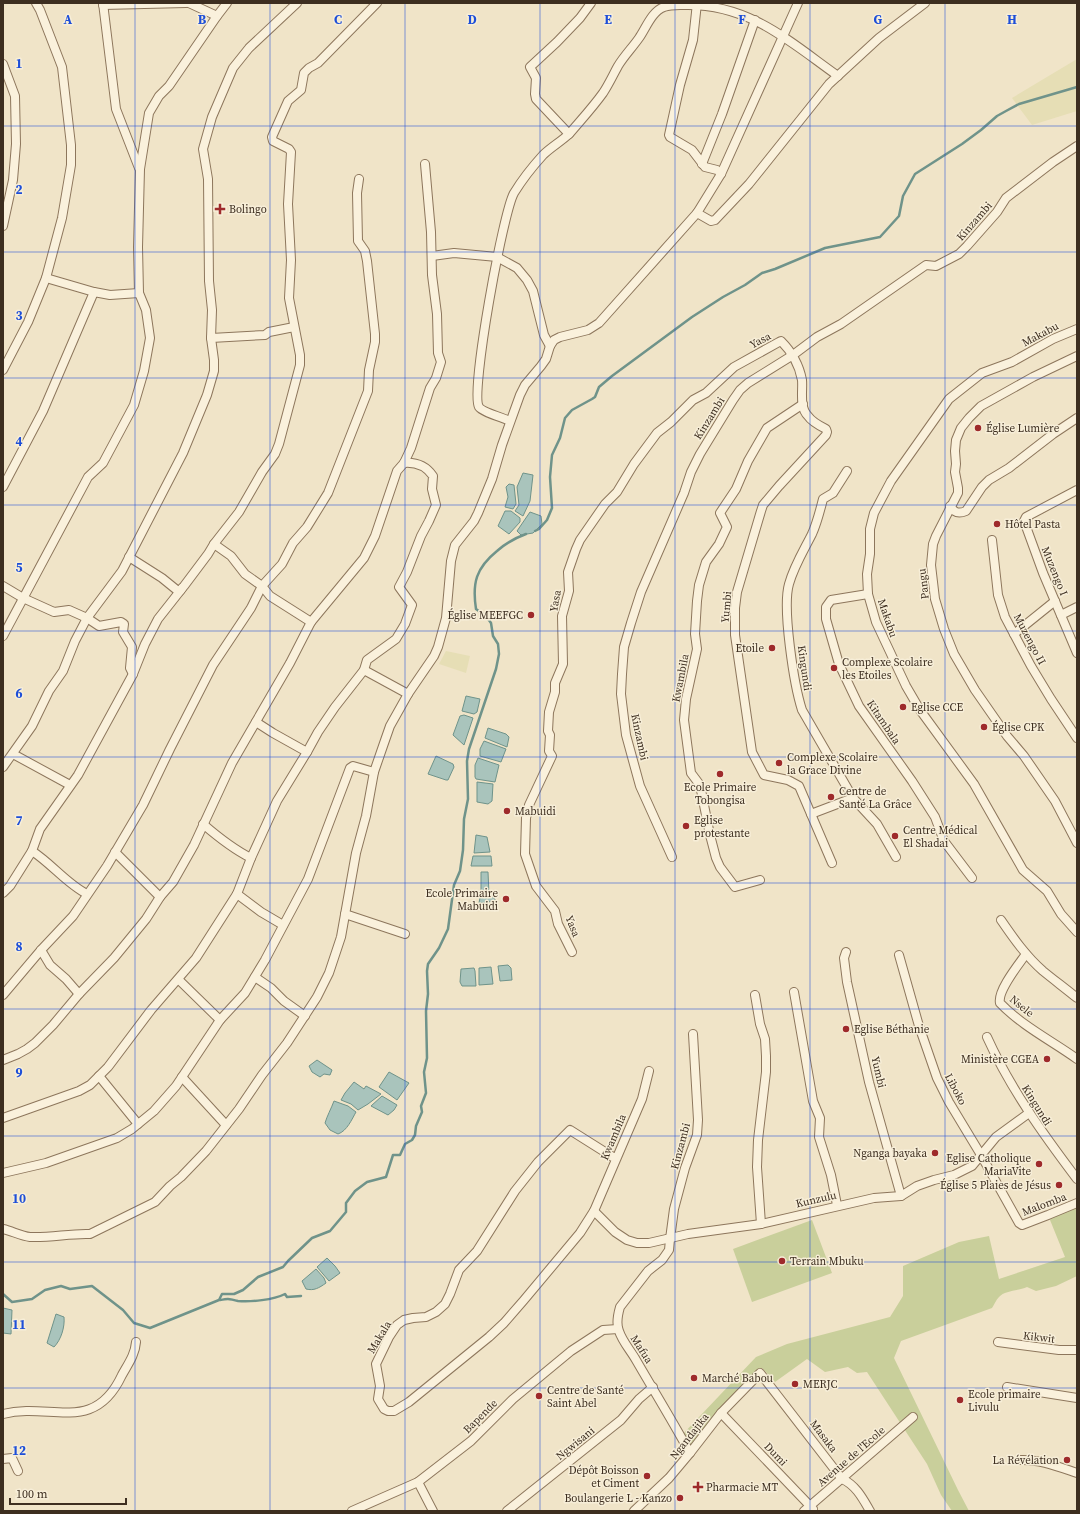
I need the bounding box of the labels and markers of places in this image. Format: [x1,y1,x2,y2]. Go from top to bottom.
place label: Bolingo [229,202,267,217]
marker: Bolingo [214,203,226,215]
place label: Église Lumière [986,421,1060,436]
marker: Église Lumière [973,423,983,433]
place label: Hôtel Pasta [1005,517,1061,532]
marker: Hôtel Pasta [992,519,1002,529]
place label: Église MEEFGC [447,608,523,623]
marker: Église MEEFGC [526,610,536,620]
place label: Etoile [736,641,764,656]
marker: Etoile [767,643,777,653]
place label: Complexe Scolaire les Etoiles [842,655,933,683]
marker: Complexe Scolaire les Etoiles [829,663,839,673]
place label: Eglise CCE [911,700,963,715]
marker: Eglise CCE [898,702,908,712]
place label: Église CPK [992,720,1045,735]
marker: Église CPK [979,722,989,732]
place label: Complexe Scolaire la Grace Divine [787,750,878,778]
marker: Complexe Scolaire la Grace Divine [774,758,784,768]
marker: Ecole Primaire Tobongisa [715,769,725,779]
place label: Ecole Primaire Tobongisa [684,780,757,808]
place label: Centre de Santé La Grâce [839,784,912,812]
marker: Centre de Santé La Grâce [826,792,836,802]
place label: Mabuidi [515,804,556,819]
marker: Mabuidi [502,806,512,816]
place label: Eglise protestante [694,813,750,841]
marker: Eglise protestante [681,821,691,831]
place label: Centre Médical El Shadai [903,823,978,851]
marker: Centre Médical El Shadai [890,831,900,841]
place label: Ecole Primaire Mabuidi [425,886,498,914]
marker: Ecole Primaire Mabuidi [501,894,511,904]
place label: Eglise Béthanie [854,1022,930,1037]
marker: Eglise Béthanie [841,1024,851,1034]
place label: Ministère CGEA [961,1052,1040,1067]
marker: Ministère CGEA [1042,1054,1052,1064]
place label: Nganga bayaka [853,1146,927,1161]
marker: Nganga bayaka [930,1148,940,1158]
place label: Eglise Catholique MariaVite [946,1151,1031,1179]
marker: Eglise Catholique MariaVite [1034,1159,1044,1169]
place label: Église 5 Plaies de Jésus [940,1178,1051,1193]
marker: Église 5 Plaies de Jésus [1054,1180,1064,1190]
place label: Terrain Mbuku [790,1254,864,1269]
marker: Terrain Mbuku [777,1256,787,1266]
place label: Marché Babou [702,1371,774,1386]
marker: Marché Babou [689,1373,699,1383]
place label: MERJC [803,1377,838,1392]
marker: MERJC [790,1379,800,1389]
place label: Centre de Santé Saint Abel [547,1383,624,1411]
place label: Ecole primaire Livulu [968,1387,1041,1415]
marker: Centre de Santé Saint Abel [534,1391,544,1401]
marker: Ecole primaire Livulu [955,1395,965,1405]
place label: La Révélation [993,1453,1059,1468]
marker: La Révélation [1062,1455,1072,1465]
place label: Dépôt Boisson et Ciment [569,1463,639,1491]
marker: Dépôt Boisson et Ciment [642,1471,652,1481]
place label: Pharmacie MT [706,1480,779,1495]
marker: Pharmacie MT [693,1482,703,1492]
place label: Boulangerie L - Kanzo [564,1491,672,1506]
marker: Boulangerie L - Kanzo [675,1493,685,1503]

